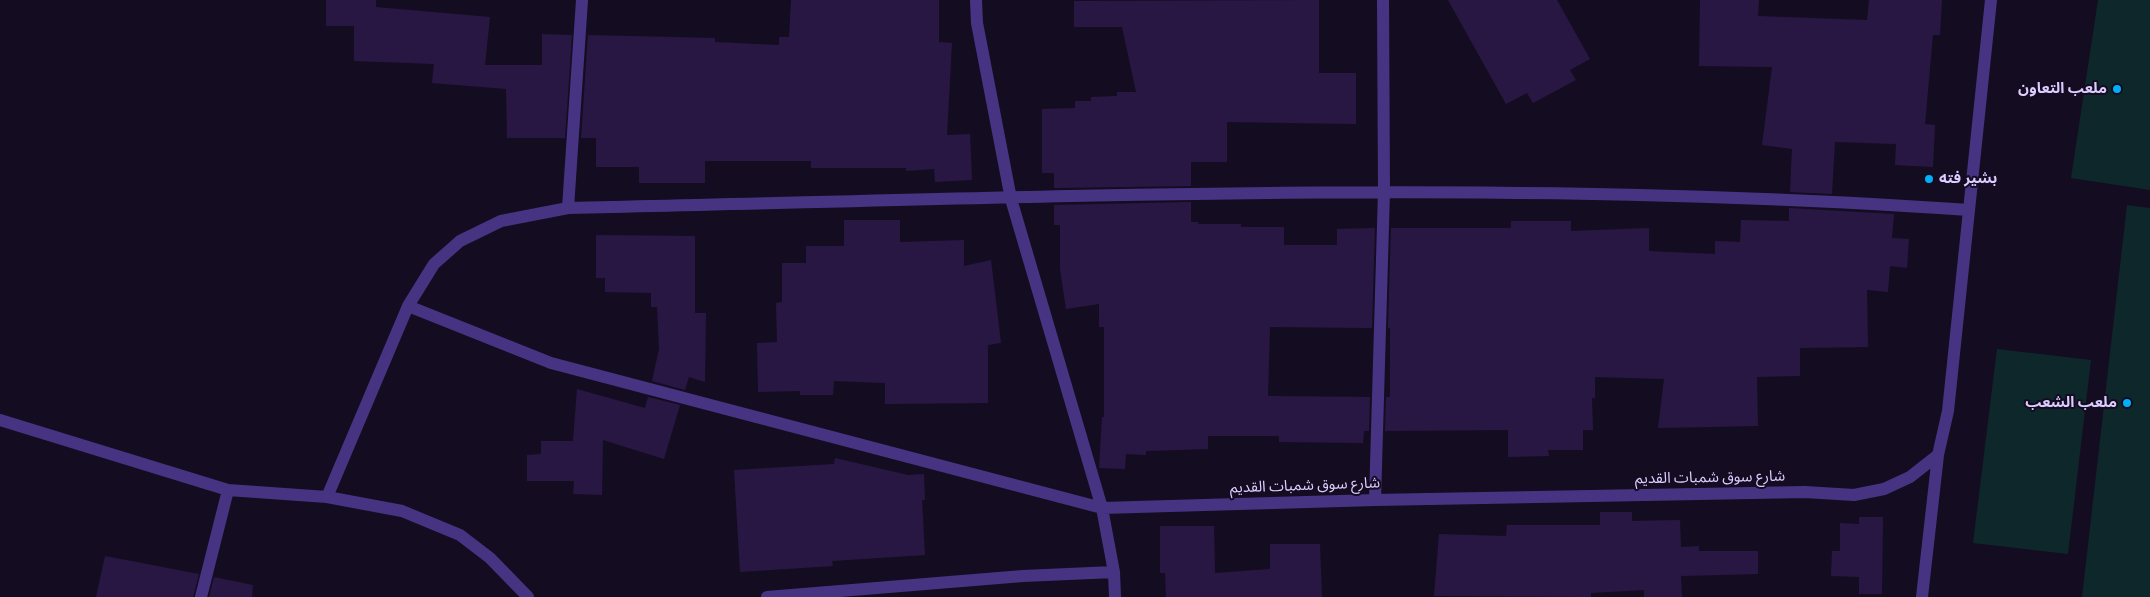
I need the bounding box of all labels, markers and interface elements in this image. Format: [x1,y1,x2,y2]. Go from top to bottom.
place label: ملعب التعاون [2018,80,2107,98]
marker: ملعب التعاون [2111,83,2123,95]
place label: بشير فته [1939,170,1997,188]
marker: بشير فته [1923,173,1935,185]
place label: ملعب الشعب [2025,394,2117,412]
marker: ملعب الشعب [2121,397,2133,409]
street label: شارع سوق شمبات القديم [1635,468,1785,488]
street label: شارع سوق شمبات القديم [1230,474,1380,498]

